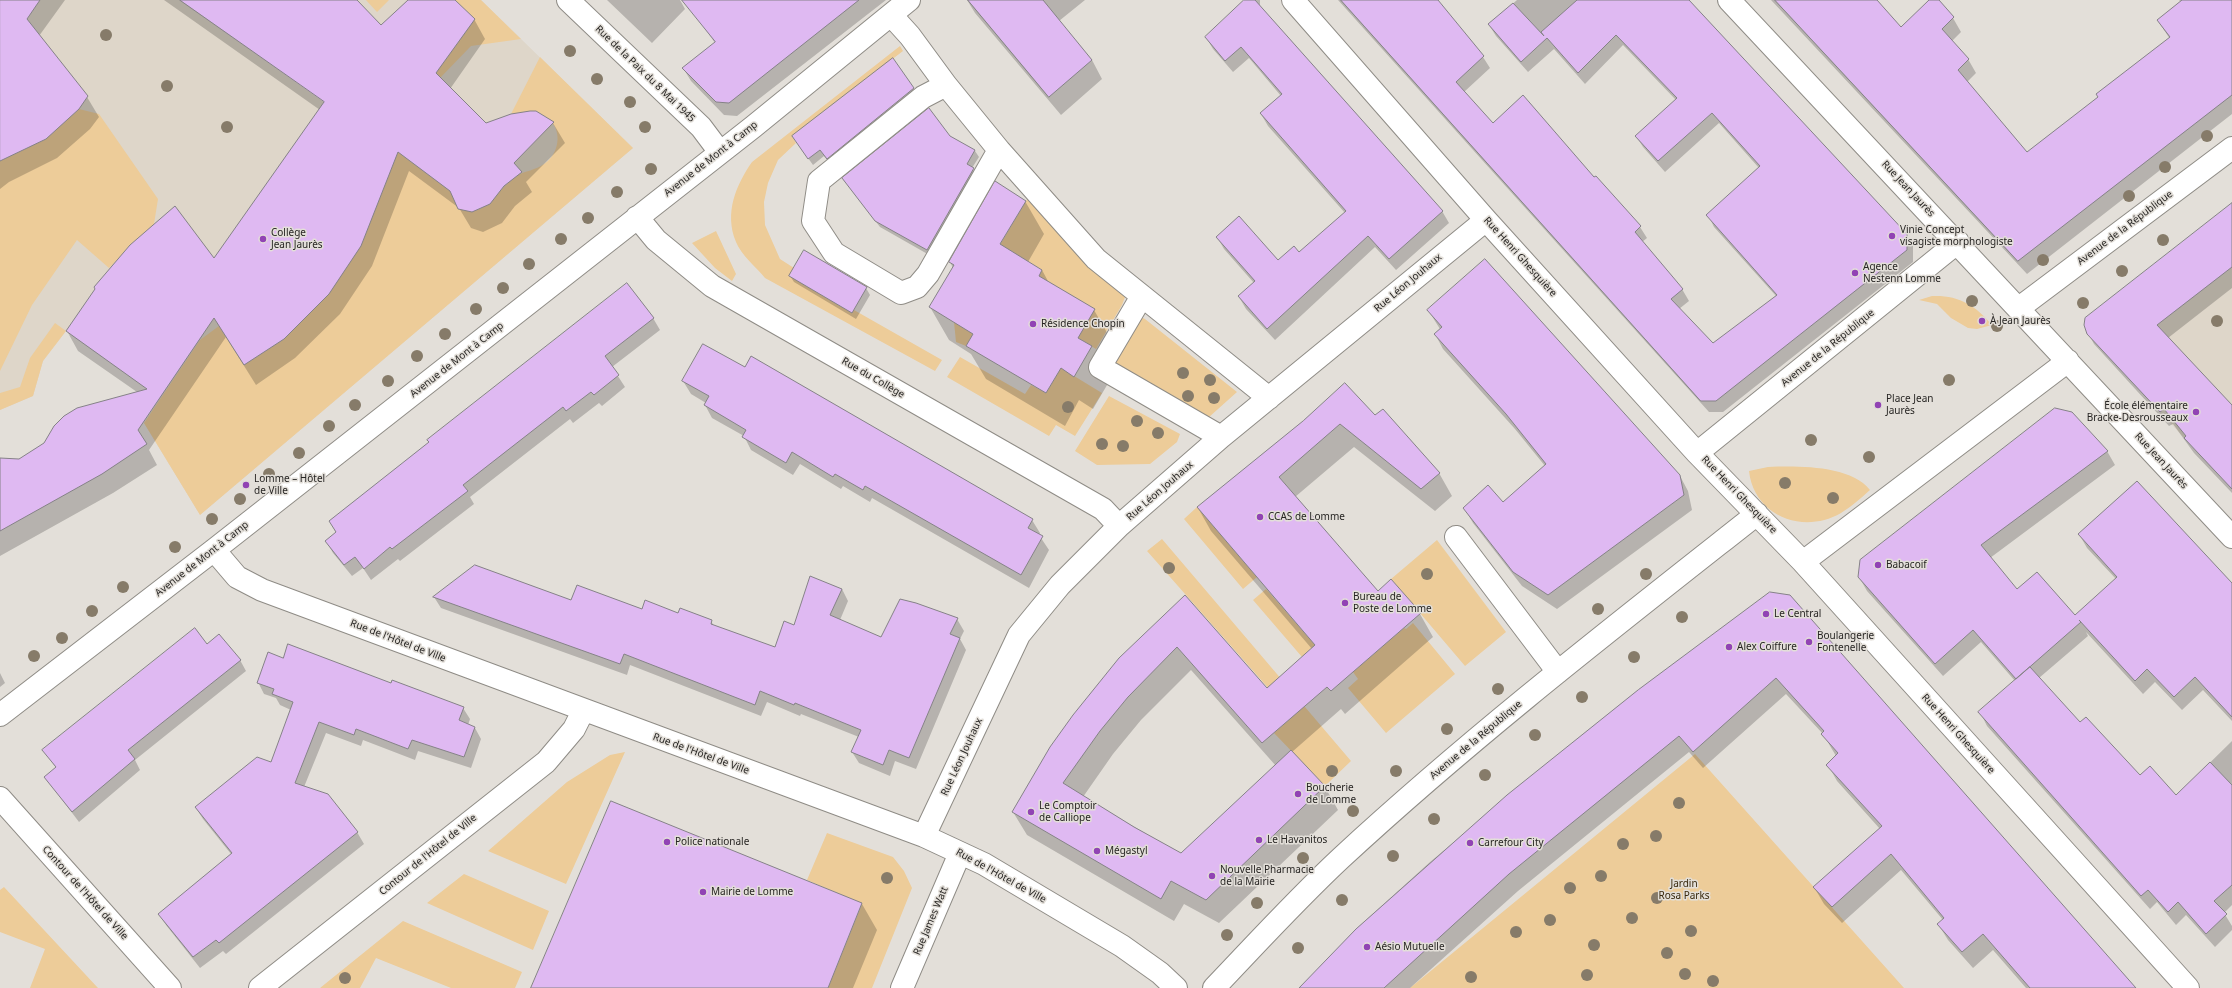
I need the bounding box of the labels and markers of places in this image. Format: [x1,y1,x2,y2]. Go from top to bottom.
place label: Vinie Concept visagiste morphologiste [1900,224,2013,248]
place label: Collège Jean Jaurès [271,227,323,250]
marker: Vinie Concept visagiste morphologiste [1887,231,1897,241]
marker: Collège Jean Jaurès [258,234,268,244]
place label: Agence Nestenn Lomme [1863,261,1941,284]
marker: Agence Nestenn Lomme [1850,268,1860,278]
place label: À Jean Jaurès [1990,315,2051,327]
marker: À Jean Jaurès [1977,316,1987,326]
place label: Résidence Chopin [1041,318,1125,330]
marker: Résidence Chopin [1028,319,1038,329]
place label: Place Jean Jaurès [1886,393,1933,416]
marker: Place Jean Jaurès [1873,400,1883,410]
place label: École élémentaire Bracke-Desrousseaux [2087,400,2188,424]
marker: École élémentaire Bracke-Desrousseaux [2191,407,2201,417]
place label: Lomme – Hôtel de Ville [254,473,325,496]
marker: Lomme – Hôtel de Ville [241,480,251,490]
place label: CCAS de Lomme [1268,511,1345,523]
marker: CCAS de Lomme [1255,512,1265,522]
place label: Babacoif [1886,559,1927,571]
marker: Babacoif [1873,560,1883,570]
place label: Bureau de Poste de Lomme [1353,591,1432,614]
marker: Bureau de Poste de Lomme [1340,598,1350,608]
place label: Le Central [1774,608,1821,620]
marker: Le Central [1761,609,1771,619]
place label: Boulangerie Fontenelle [1817,630,1874,654]
marker: Boulangerie Fontenelle [1804,637,1814,647]
place label: Alex Coiffure [1737,641,1797,653]
marker: Alex Coiffure [1724,642,1734,652]
place label: Boucherie de Lomme [1306,782,1356,806]
marker: Boucherie de Lomme [1293,789,1303,799]
place label: Le Comptoir de Calliope [1039,800,1097,824]
marker: Le Comptoir de Calliope [1026,807,1036,817]
place label: Le Havanitos [1267,834,1327,846]
marker: Le Havanitos [1254,835,1264,845]
place label: Police nationale [675,836,749,848]
marker: Police nationale [662,837,672,847]
place label: Carrefour City [1478,837,1544,849]
marker: Carrefour City [1465,838,1475,848]
place label: Mégastyl [1105,845,1148,857]
marker: Mégastyl [1092,846,1102,856]
place label: Nouvelle Pharmacie de la Mairie [1220,864,1314,888]
marker: Nouvelle Pharmacie de la Mairie [1207,871,1217,881]
place label: Mairie de Lomme [711,886,793,898]
marker: Mairie de Lomme [698,887,708,897]
place label: Aésio Mutuelle [1375,941,1445,953]
marker: Aésio Mutuelle [1362,942,1372,952]

